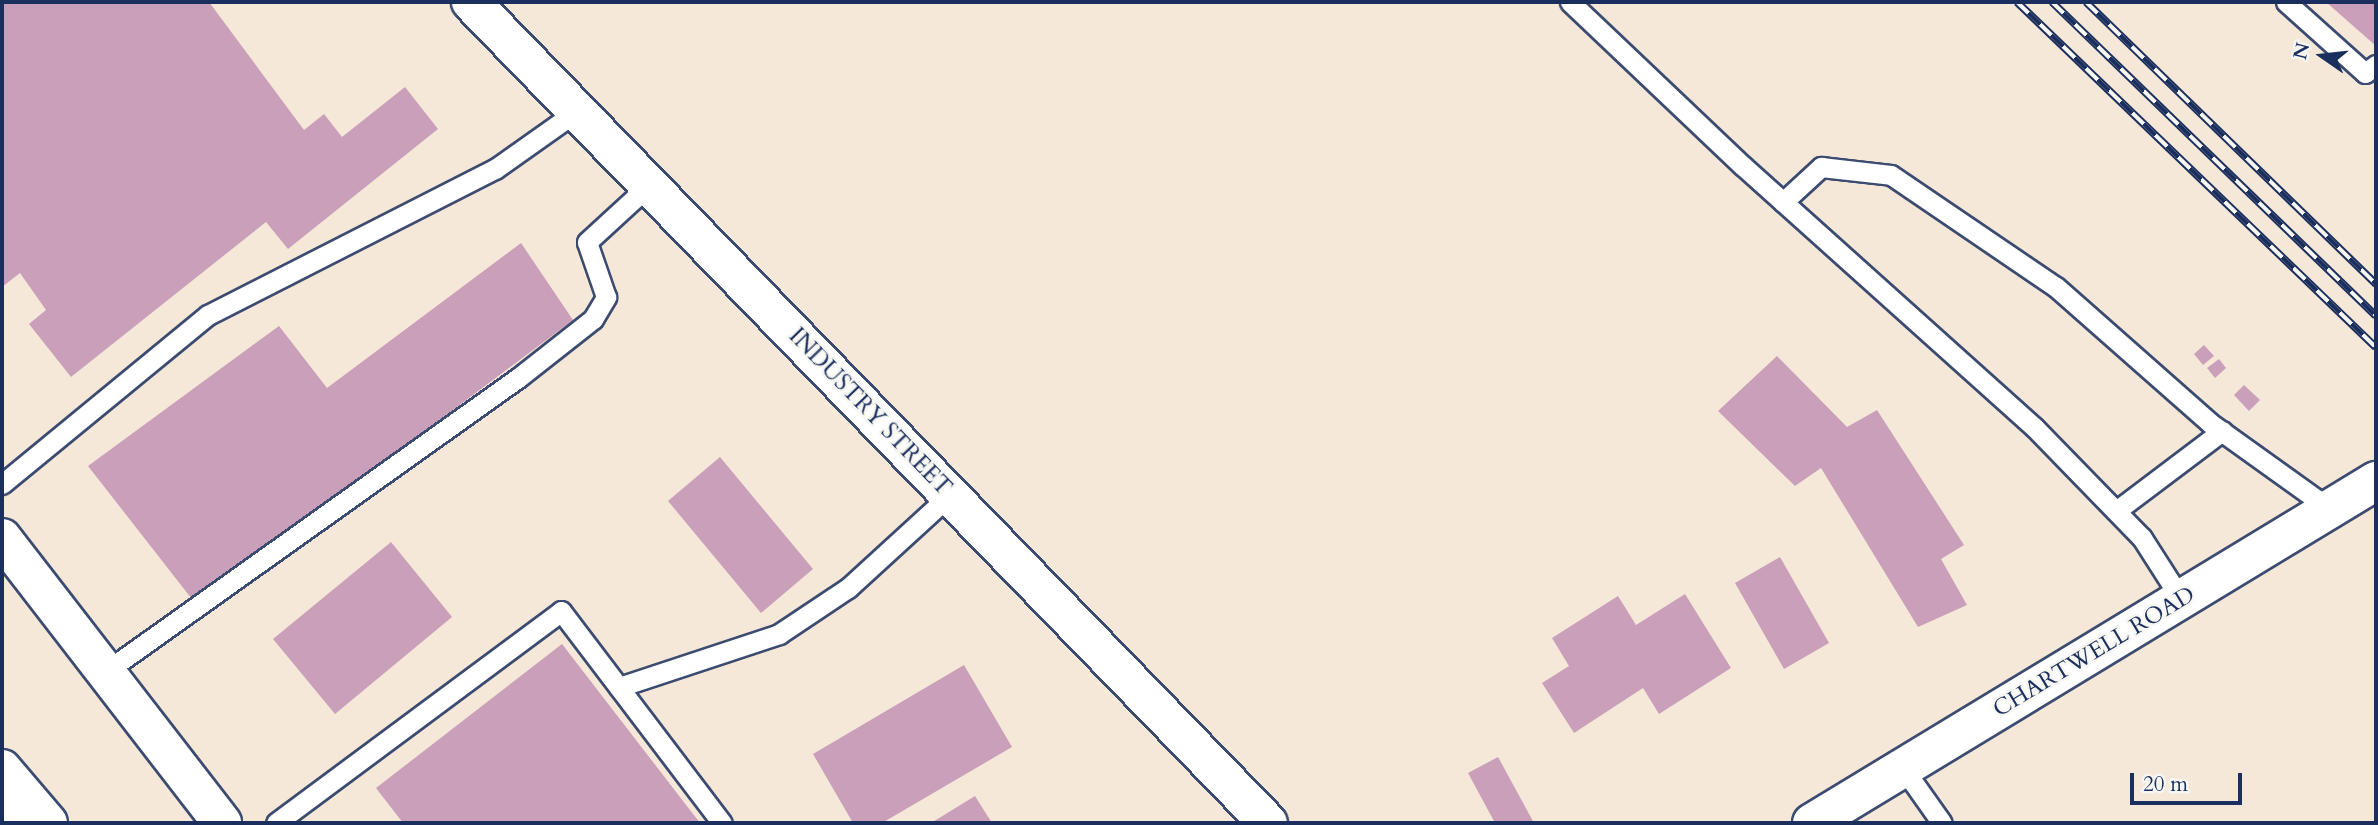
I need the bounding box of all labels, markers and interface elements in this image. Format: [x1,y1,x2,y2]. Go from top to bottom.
north arrow [2287,21,2357,91]
text: N [2287,40,2316,62]
street label: INDUSTRY STREET [783,323,957,501]
street label: CHARTWELL ROAD [1988,581,2200,723]
scale bar [2133,758,2245,802]
text: 20 m [2143,770,2188,799]

